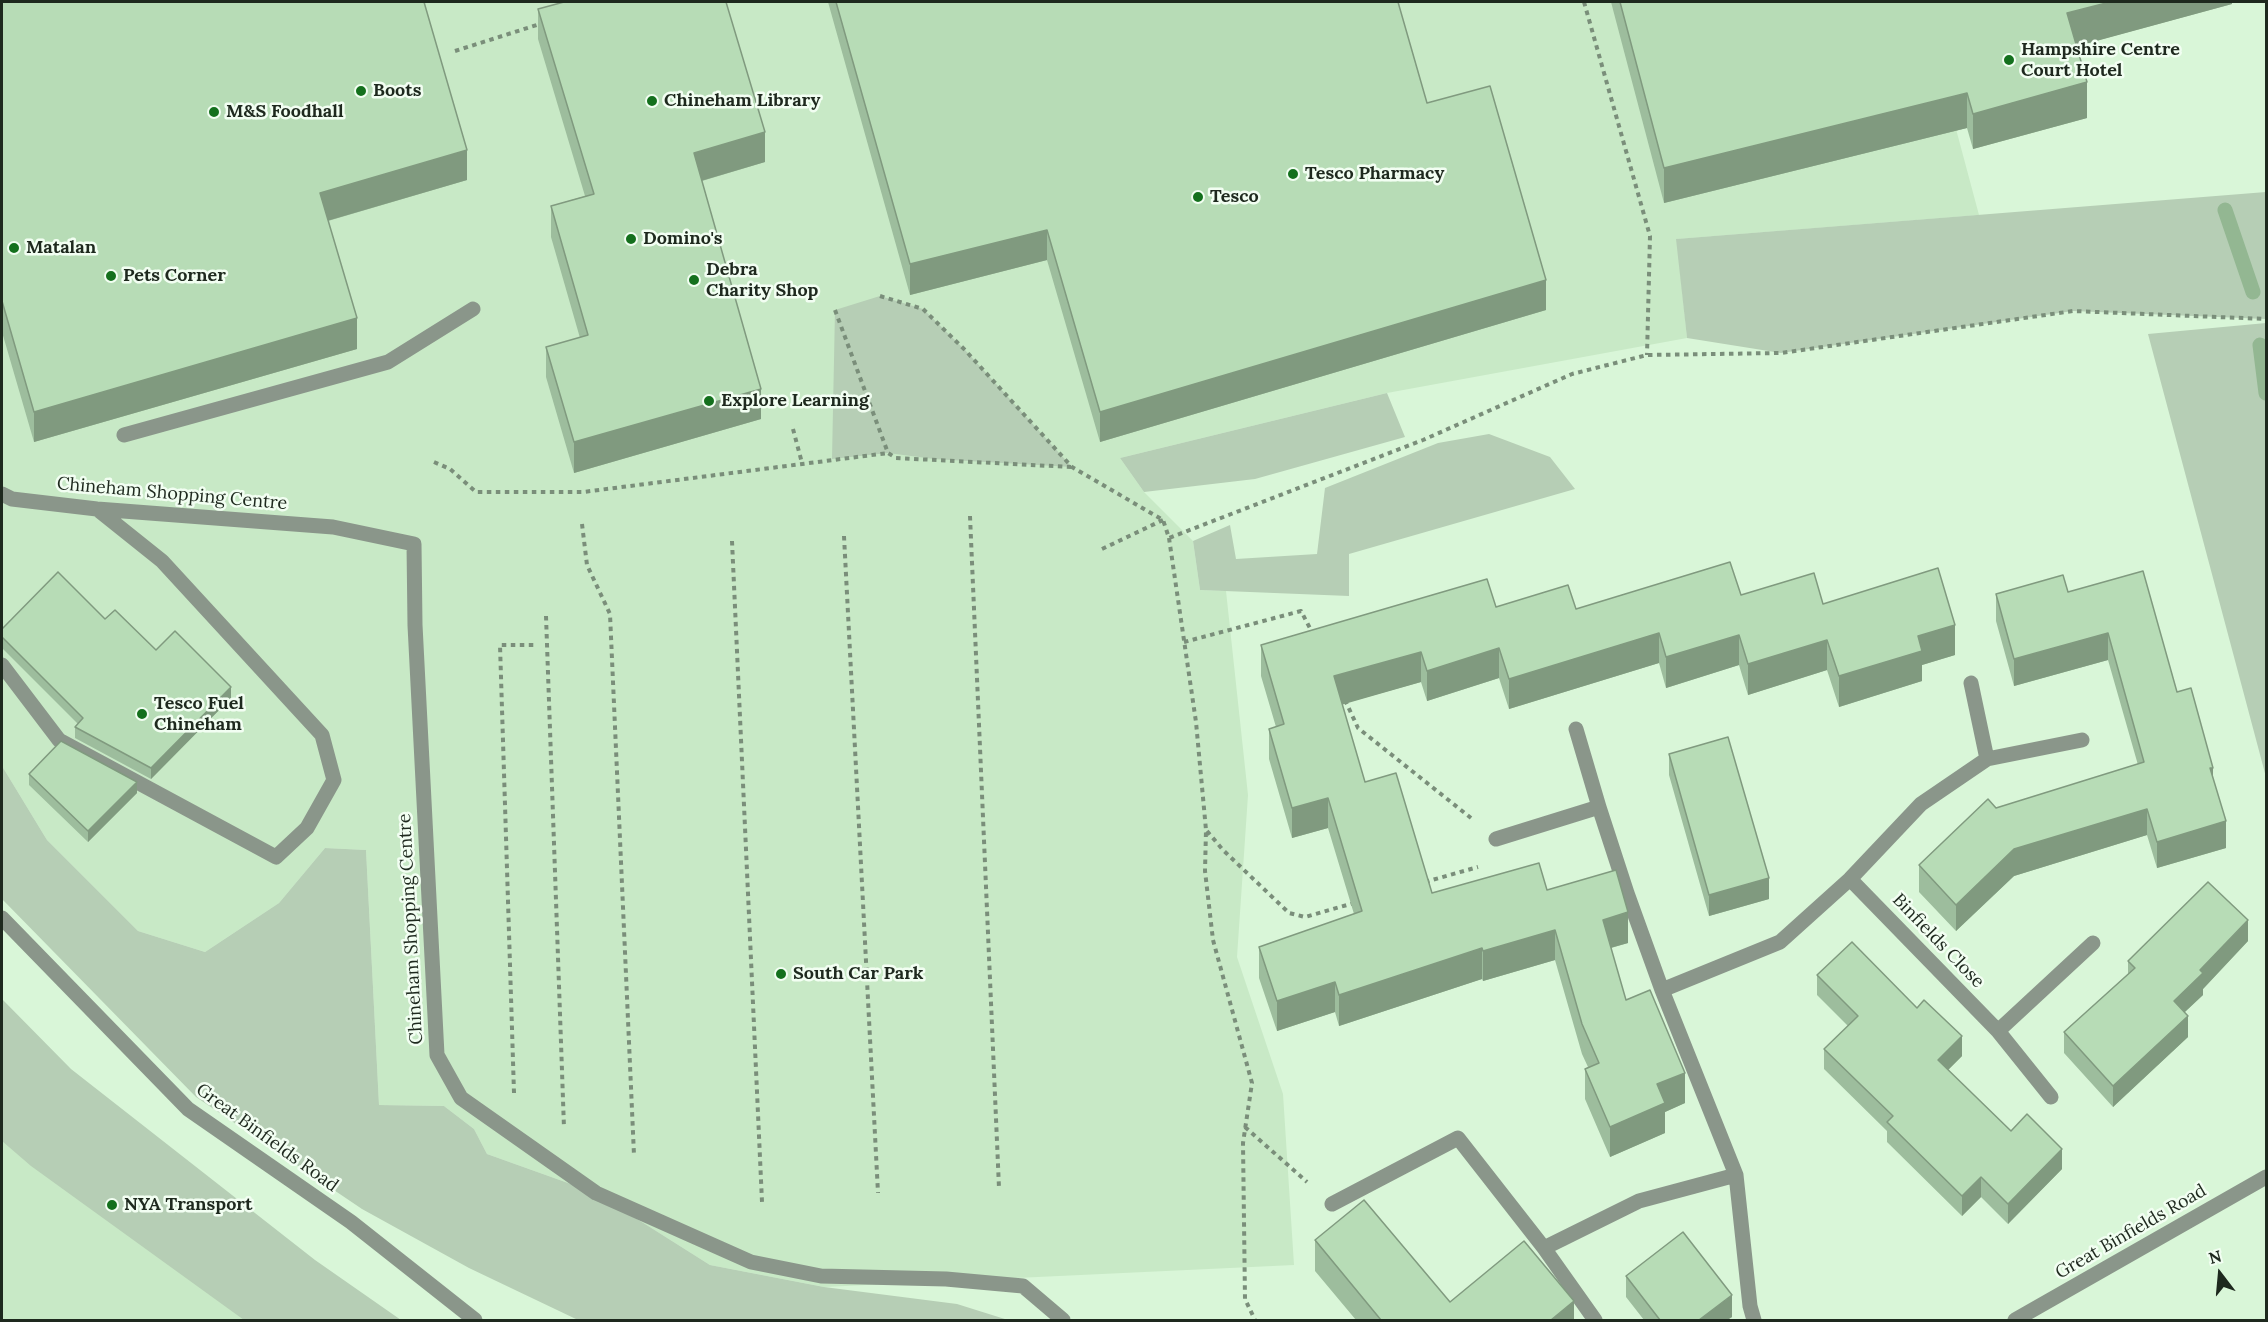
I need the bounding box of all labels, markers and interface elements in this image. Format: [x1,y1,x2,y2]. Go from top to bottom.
place label: Hampshire Centre Court Hotel [2021,39,2180,82]
marker: Hampshire Centre Court Hotel [2002,53,2016,67]
place label: Boots [373,80,421,102]
marker: Boots [354,84,368,98]
place label: Chineham Library [664,90,820,112]
marker: Chineham Library [645,94,659,108]
place label: M&S Foodhall [226,101,344,123]
marker: M&S Foodhall [207,105,221,119]
place label: Tesco Pharmacy [1305,163,1444,185]
marker: Tesco Pharmacy [1286,167,1300,181]
place label: Tesco [1210,186,1259,208]
marker: Tesco [1191,190,1205,204]
place label: Domino's [643,228,722,250]
marker: Domino's [624,232,638,246]
place label: Matalan [26,237,96,259]
marker: Matalan [7,241,21,255]
place label: Debra Charity Shop [706,259,818,302]
place label: Pets Corner [123,265,226,287]
marker: Pets Corner [104,269,118,283]
marker: Debra Charity Shop [687,273,701,287]
place label: Explore Learning [721,390,869,412]
marker: Explore Learning [702,394,716,408]
street label: Chineham Shopping Centre [56,473,288,515]
place label: Tesco Fuel Chineham [154,693,244,736]
marker: Tesco Fuel Chineham [135,707,149,721]
street label: Chineham Shopping Centre [394,813,428,1045]
street label: Binfields Close [1888,889,1988,993]
place label: South Car Park [793,963,923,985]
marker: South Car Park [774,967,788,981]
street label: Great Binfields Road [192,1079,342,1197]
street label: Great Binfields Road [2052,1180,2210,1284]
place label: NYA Transport [124,1194,252,1216]
marker: NYA Transport [105,1198,119,1212]
north arrow [2190,1244,2250,1304]
text: N [2206,1245,2224,1268]

